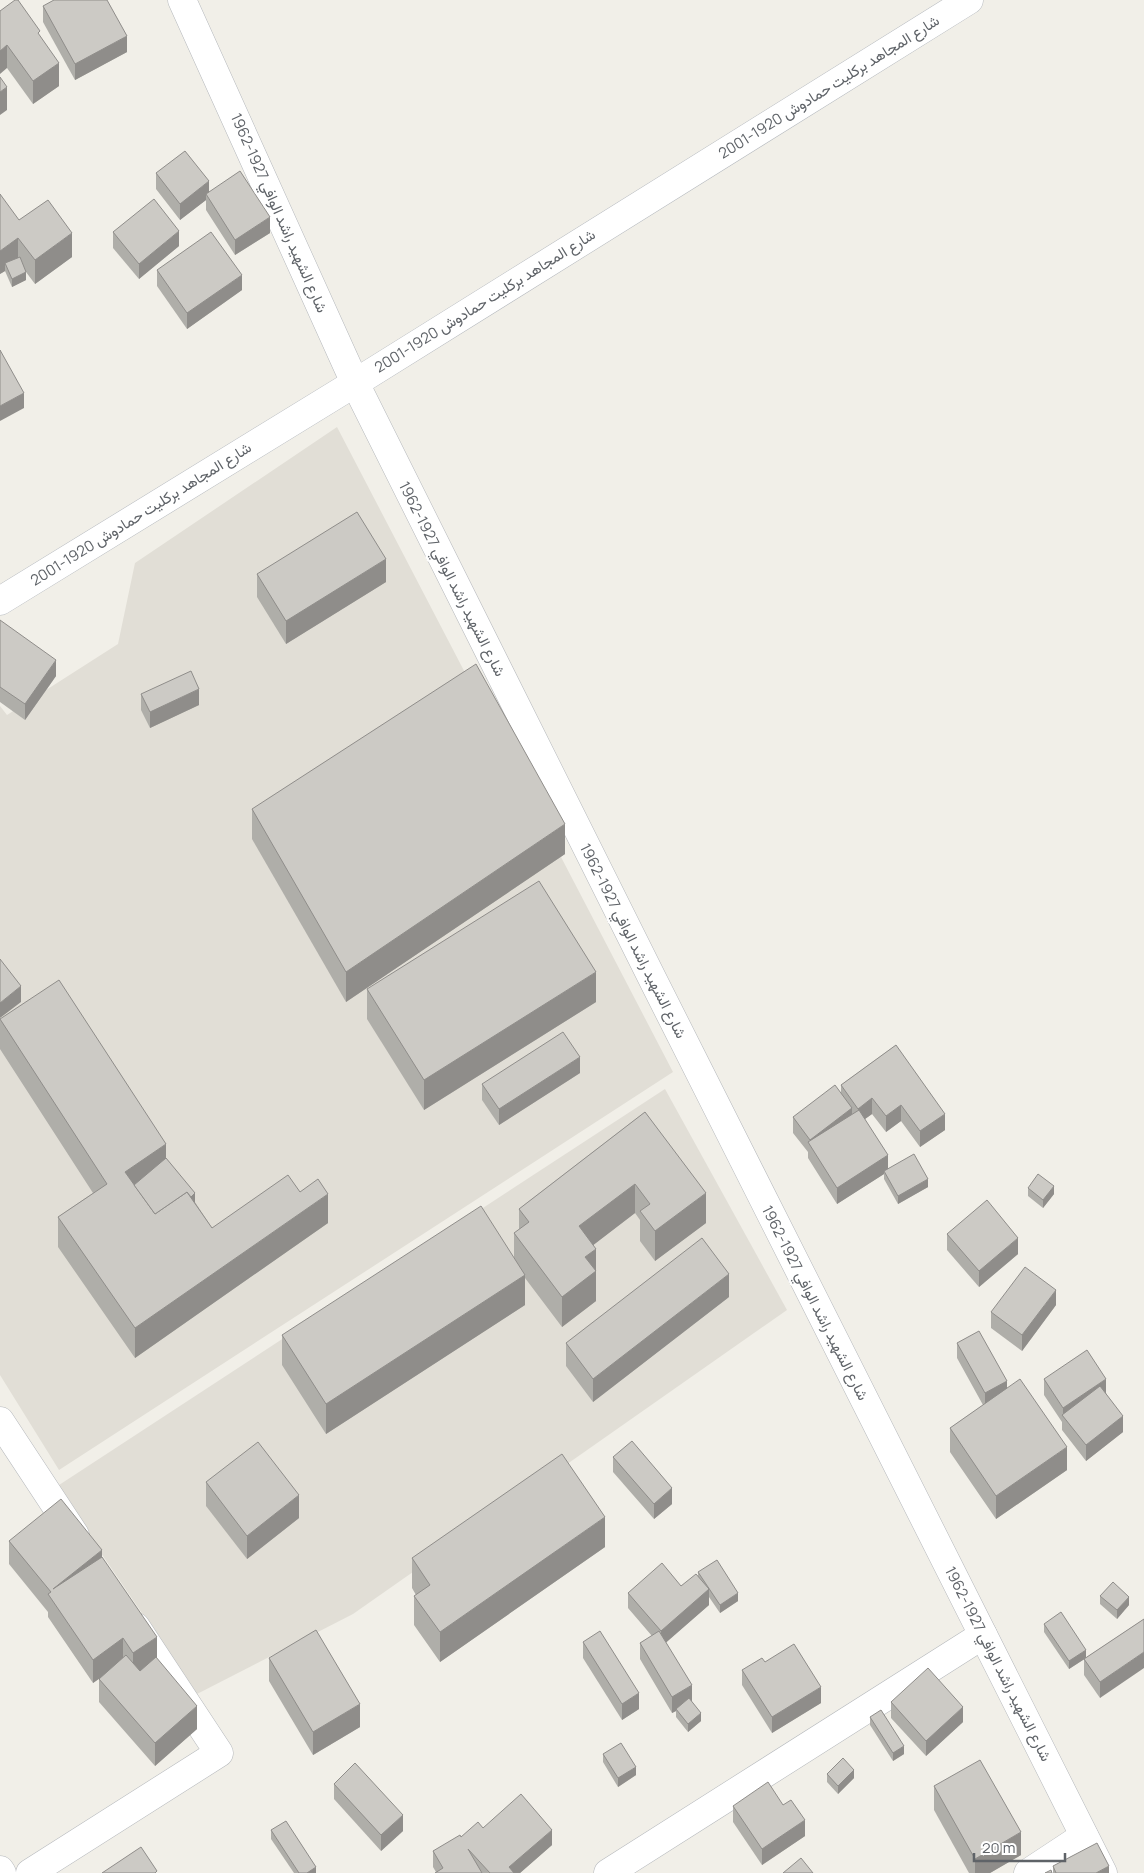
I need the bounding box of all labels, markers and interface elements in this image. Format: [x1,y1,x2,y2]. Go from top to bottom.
street label: شارع المجاهد بركليت حمادوش 1920-2001 [714,10,944,164]
street label: شارع الشهيد راشد الوافي 1927-1962 [223,110,333,317]
street label: شارع المجاهد بركليت حمادوش 1920-2001 [370,224,600,378]
street label: شارع المجاهد بركليت حمادوش 1920-2001 [26,437,256,591]
street label: شارع الشهيد راشد الوافي 1927-1962 [391,478,511,681]
street label: شارع الشهيد راشد الوافي 1927-1962 [572,840,692,1043]
street label: شارع الشهيد راشد الوافي 1927-1962 [754,1202,874,1405]
street label: شارع الشهيد راشد الوافي 1927-1962 [937,1563,1057,1766]
scale bar [974,1830,1065,1862]
text: 20 m [982,1837,1015,1858]

